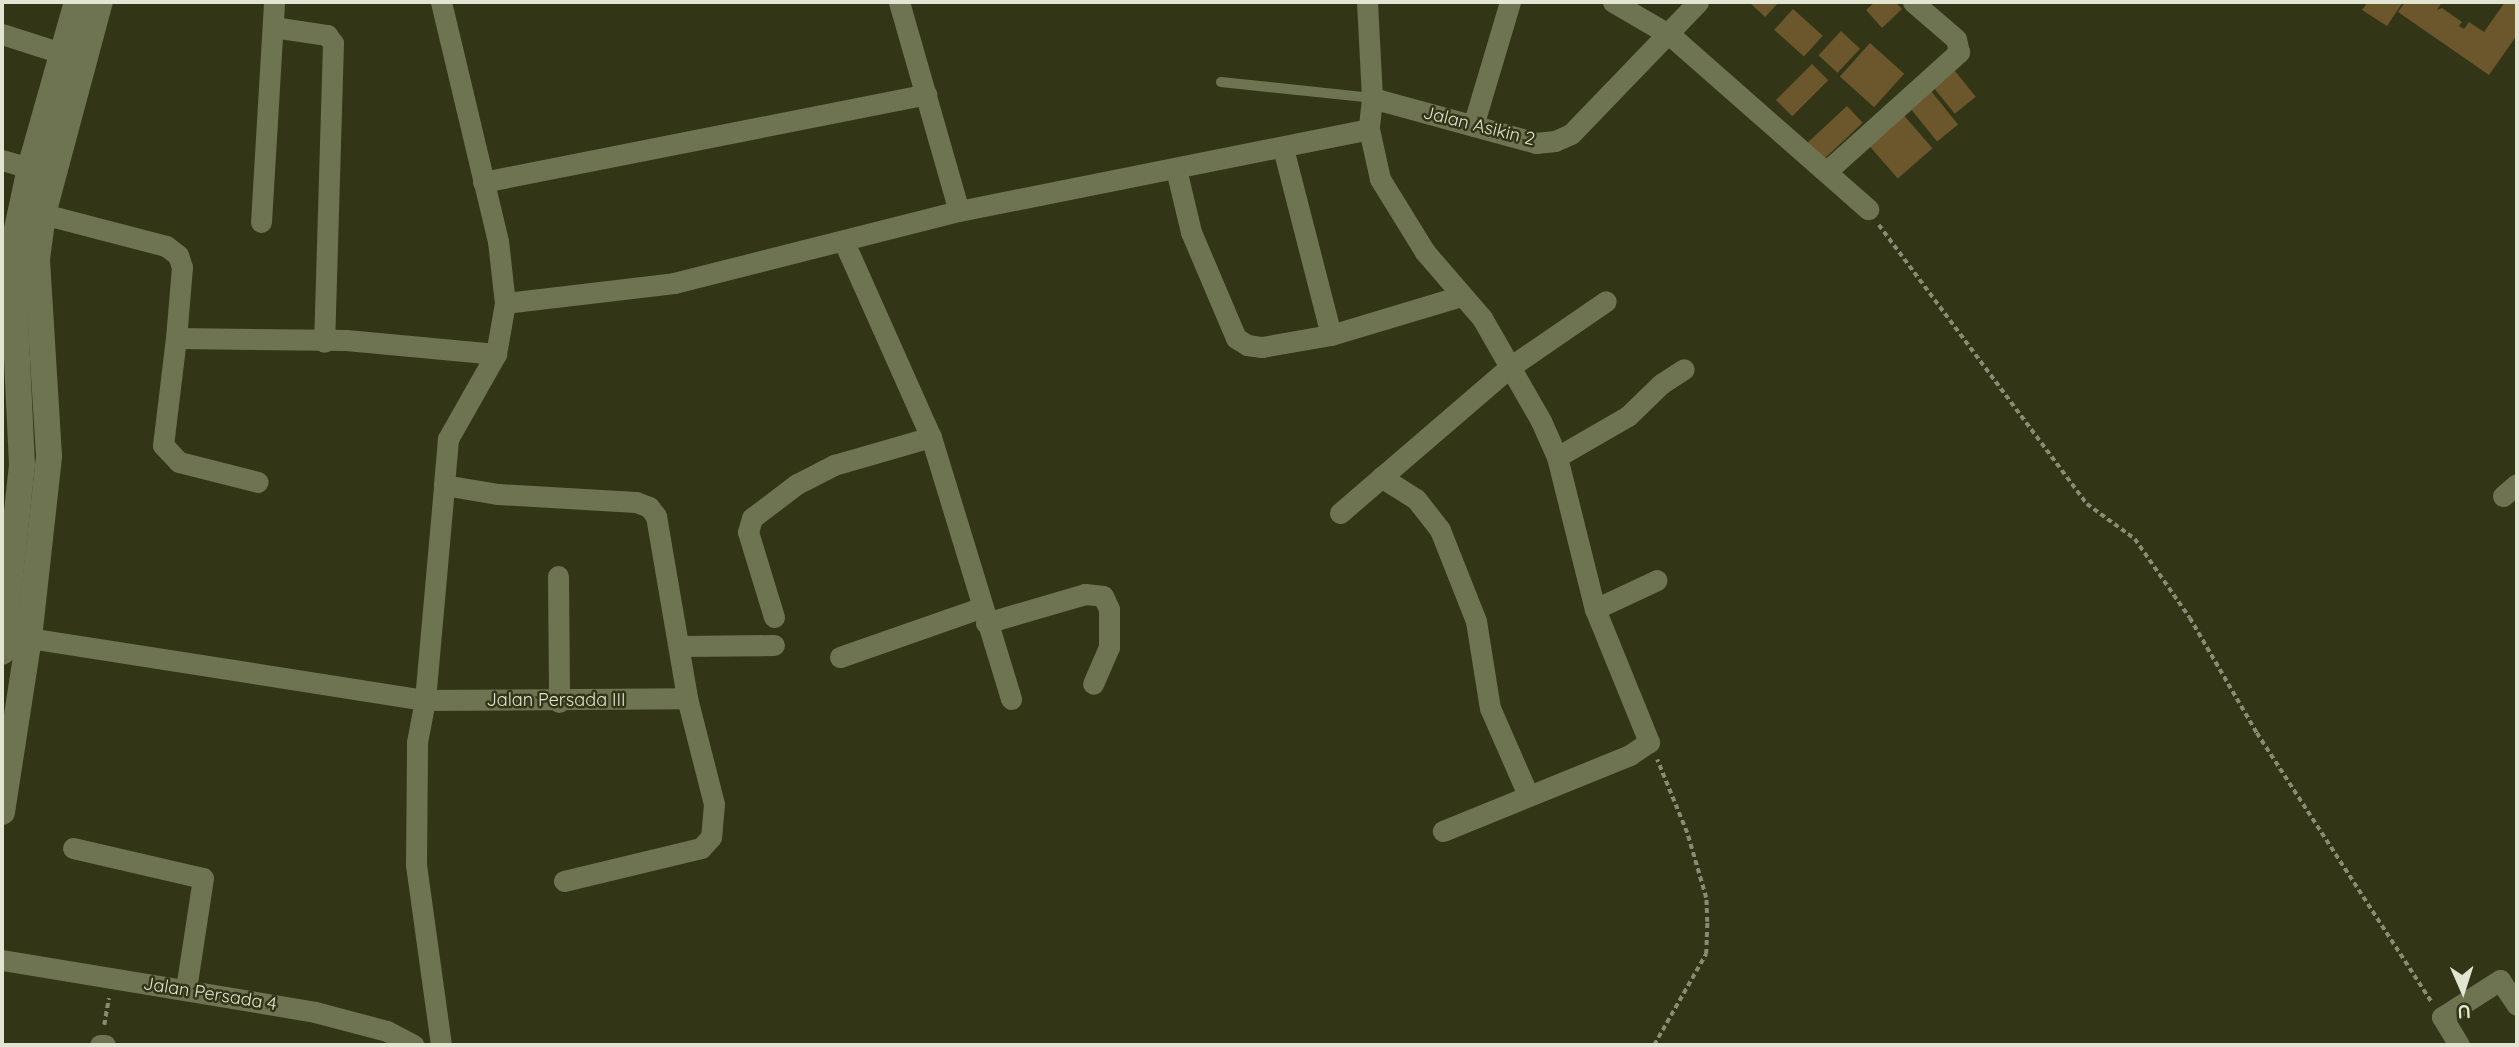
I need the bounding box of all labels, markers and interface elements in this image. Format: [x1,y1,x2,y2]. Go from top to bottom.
street label: Jalan Asikin 2 [1421,102,1537,150]
street label: Jalan Persada III [487,689,625,711]
north arrow [2428,956,2498,1026]
street label: Jalan Persada 4 [142,973,278,1015]
text: U [2457,1000,2471,1024]

